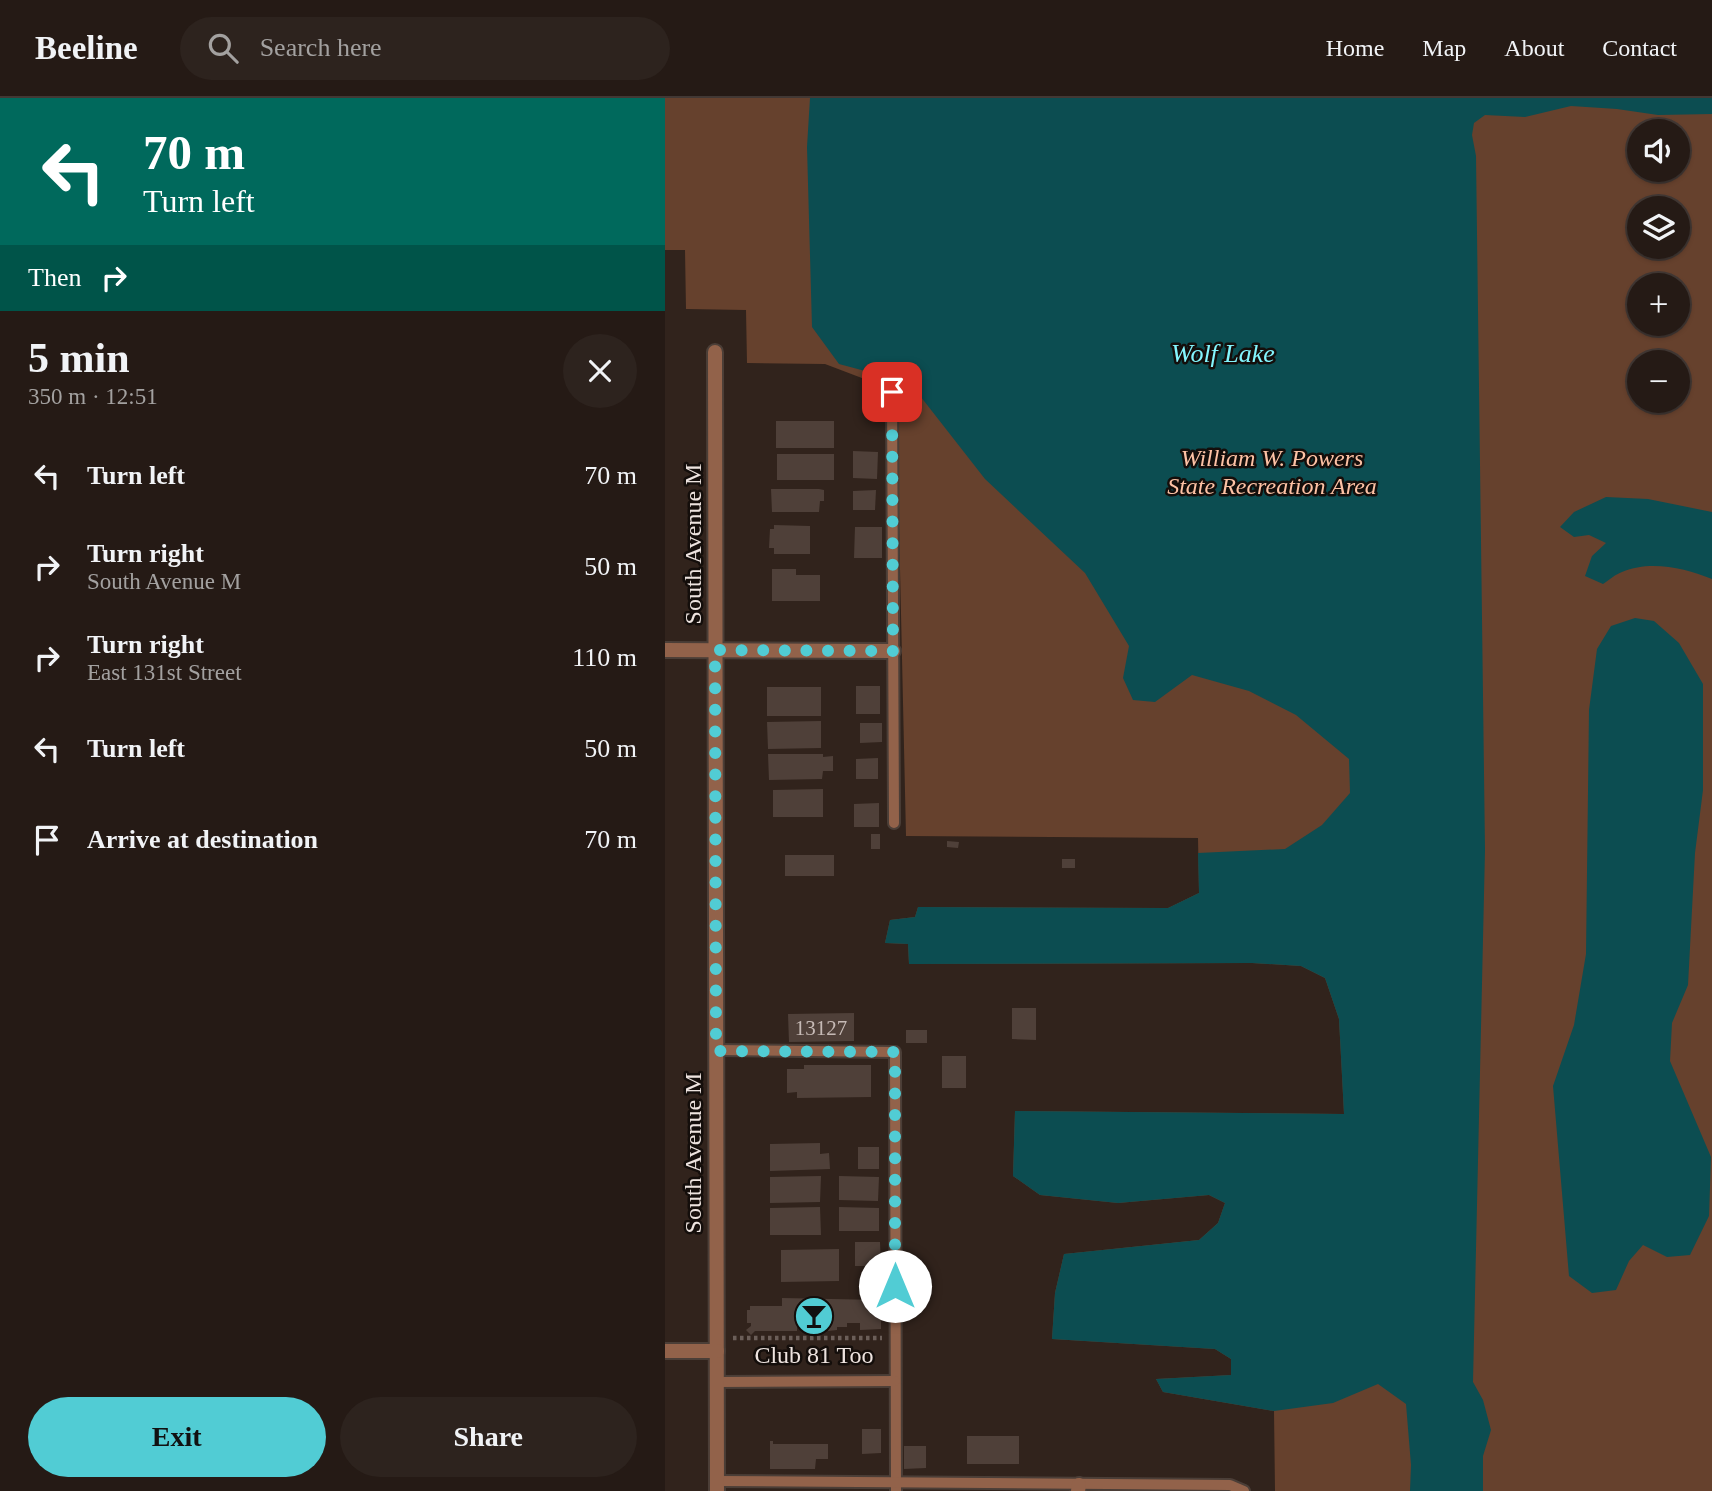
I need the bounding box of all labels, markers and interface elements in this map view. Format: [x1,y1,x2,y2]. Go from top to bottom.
search box [180,17,670,80]
icon: search [204,29,242,67]
text: Beeline [35,30,138,66]
text: Search here [260,33,382,62]
text: Home [1326,35,1384,61]
text: Map [1422,35,1466,61]
text: About [1504,35,1564,61]
text: Contact [1602,35,1677,61]
map controls [1627,119,1690,413]
button: sound [1627,119,1690,182]
text: 70 m [143,125,245,180]
icon: left [28,126,119,217]
text: Turn left [143,183,255,219]
button: layers [1627,196,1690,259]
icon: right [95,259,133,297]
text: Then [28,263,81,292]
button: + [1627,273,1690,336]
button: close [563,334,637,408]
text: 5 min [28,335,130,381]
water label: Wolf Lake [1171,339,1275,368]
button: − [1627,350,1690,413]
pin [862,362,922,422]
icon: arrive [873,373,911,411]
text: 350 m · 12:51 [28,384,158,409]
park label: William W. Powers State Recreation Area [1167,445,1377,499]
icon: left [28,457,66,495]
text: Turn left [87,461,185,490]
text: 70 m [584,461,637,490]
street label: South Avenue M [680,464,706,624]
text: Turn right [87,539,204,568]
icon: right [28,548,66,586]
text: 50 m [584,552,637,581]
text: South Avenue M [87,569,241,594]
text: Turn right [87,630,204,659]
icon: right [28,639,66,677]
text: 110 m [572,643,637,672]
text: East 131st Street [87,660,242,685]
icon: left [28,730,66,768]
text: Turn left [87,734,185,763]
text: 50 m [584,734,637,763]
icon: arrive [28,821,66,859]
text: Arrive at destination [87,825,318,854]
text: 70 m [584,825,637,854]
house number: 13127 [795,1016,847,1040]
street label: South Avenue M [680,1073,706,1233]
position arrow [858,1249,932,1323]
bar icon: Club 81 Too [793,1295,835,1337]
place label: Club 81 Too [754,1342,874,1368]
button: Exit [28,1397,326,1477]
button: Share [340,1397,637,1477]

